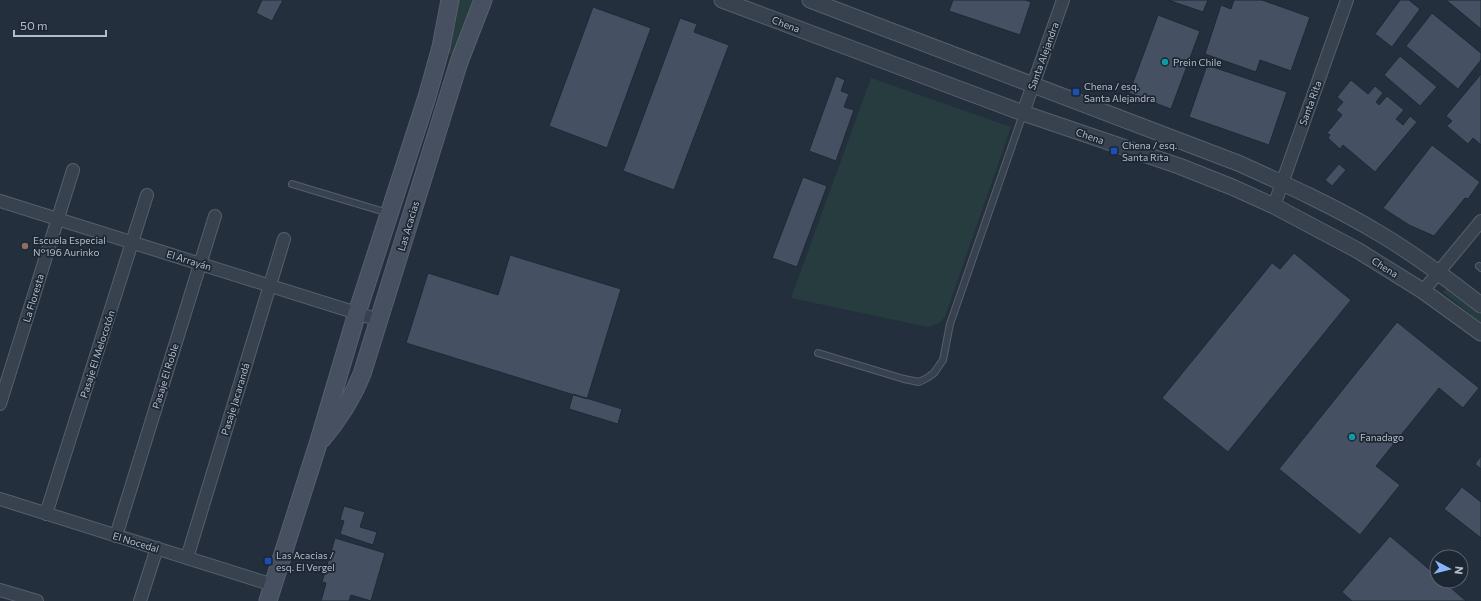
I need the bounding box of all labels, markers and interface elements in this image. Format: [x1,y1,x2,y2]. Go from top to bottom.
scale bar [14,12,106,38]
street label: Chena [770,13,802,35]
text: 50 m [20,18,48,32]
street label: Santa Alejandra [1025,20,1061,92]
place label: Prein Chile [1173,56,1222,68]
marker: Prein Chile [1160,57,1170,67]
street label: Santa Rita [1296,79,1324,127]
place label: Chena / esq. Santa Alejandra [1084,80,1155,104]
marker: Chena / esq. Santa Alejandra [1071,87,1081,97]
street label: Chena [1074,126,1106,146]
place label: Chena / esq. Santa Rita [1122,139,1177,163]
marker: Chena / esq. Santa Rita [1109,146,1119,156]
street label: Las Acacias [395,199,421,252]
place label: Escuela Especial N°196 Aurinko [33,234,106,258]
marker: Escuela Especial N°196 Aurinko [20,241,30,251]
street label: El Arrayán [165,247,213,273]
street label: Chena [1370,254,1400,280]
street label: La Floresta [20,272,46,324]
street label: Pasaje El Melocotón [77,309,117,399]
street label: Pasaje El Roble [149,342,181,410]
street label: Pasaje Jacarandá [218,361,252,437]
place label: Fanadago [1360,431,1404,443]
marker: Fanadago [1347,432,1357,442]
street label: El Nocedal [111,529,161,555]
place label: Las Acacias / esq. El Vergel [276,549,335,573]
north arrow [1429,549,1469,589]
marker: Las Acacias / esq. El Vergel [263,556,273,566]
text: N [1452,565,1466,575]

